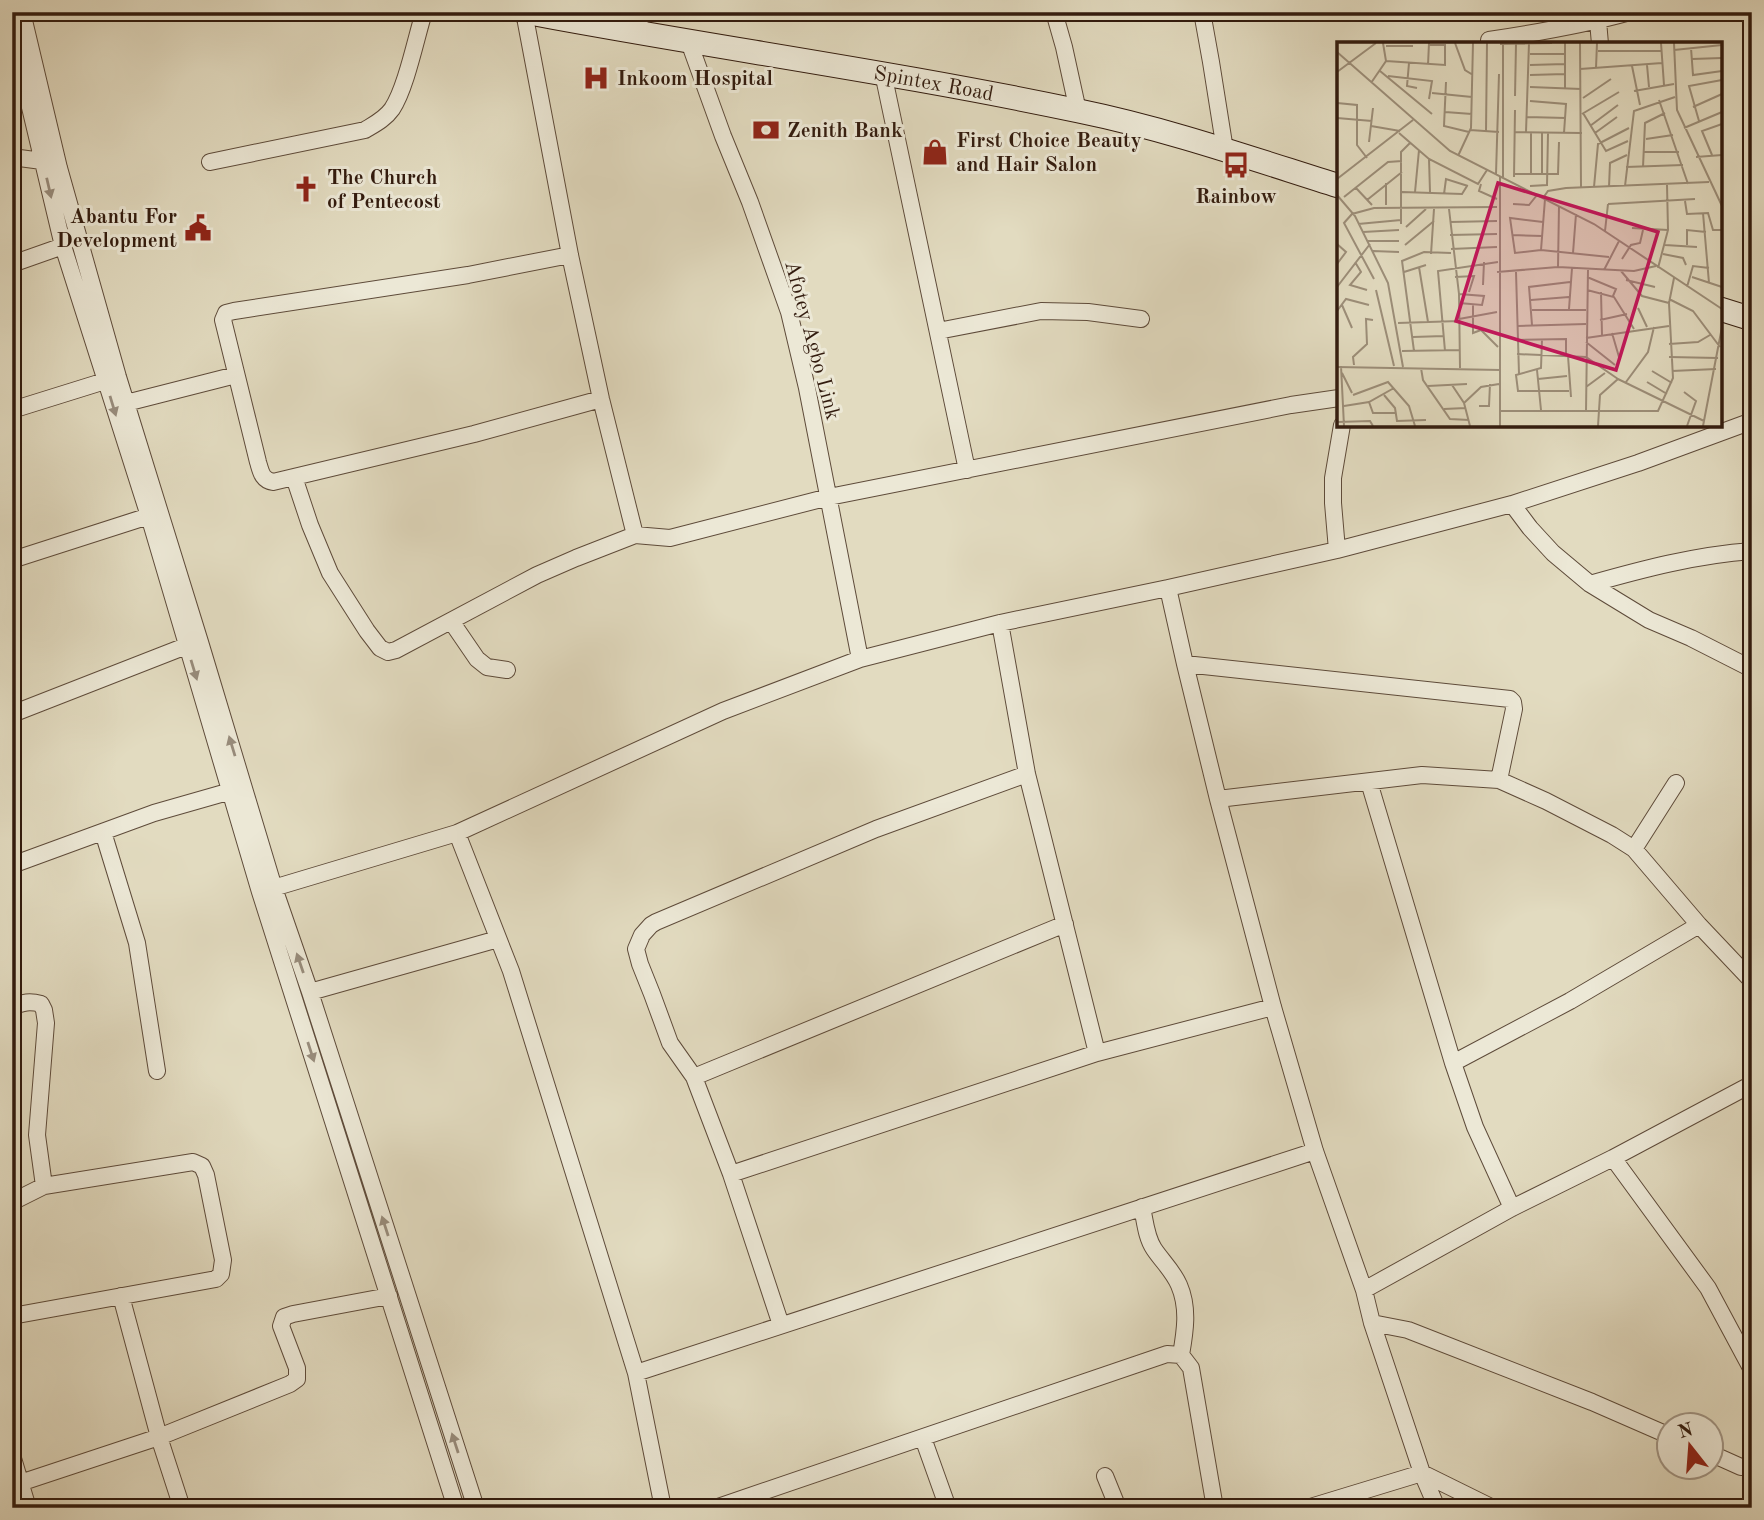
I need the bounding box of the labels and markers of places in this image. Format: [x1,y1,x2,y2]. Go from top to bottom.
hospital icon: Inkoom Hospital [581,63,611,93]
place label: Inkoom Hospital [617,69,773,90]
bank icon: Zenith Bank [751,115,781,145]
place label: Zenith Bank [787,121,903,142]
place label: First Choice Beauty and Hair Salon [956,131,1142,176]
shop icon: First Choice Beauty and Hair Salon [920,137,950,167]
bus stop icon: Rainbow [1221,150,1251,180]
place label: The Church of Pentecost [327,168,441,213]
church icon: The Church of Pentecost [291,174,321,204]
place label: Rainbow [1195,187,1277,208]
place label: Abantu For Development [56,207,177,252]
public building icon: Abantu For Development [183,213,213,243]

